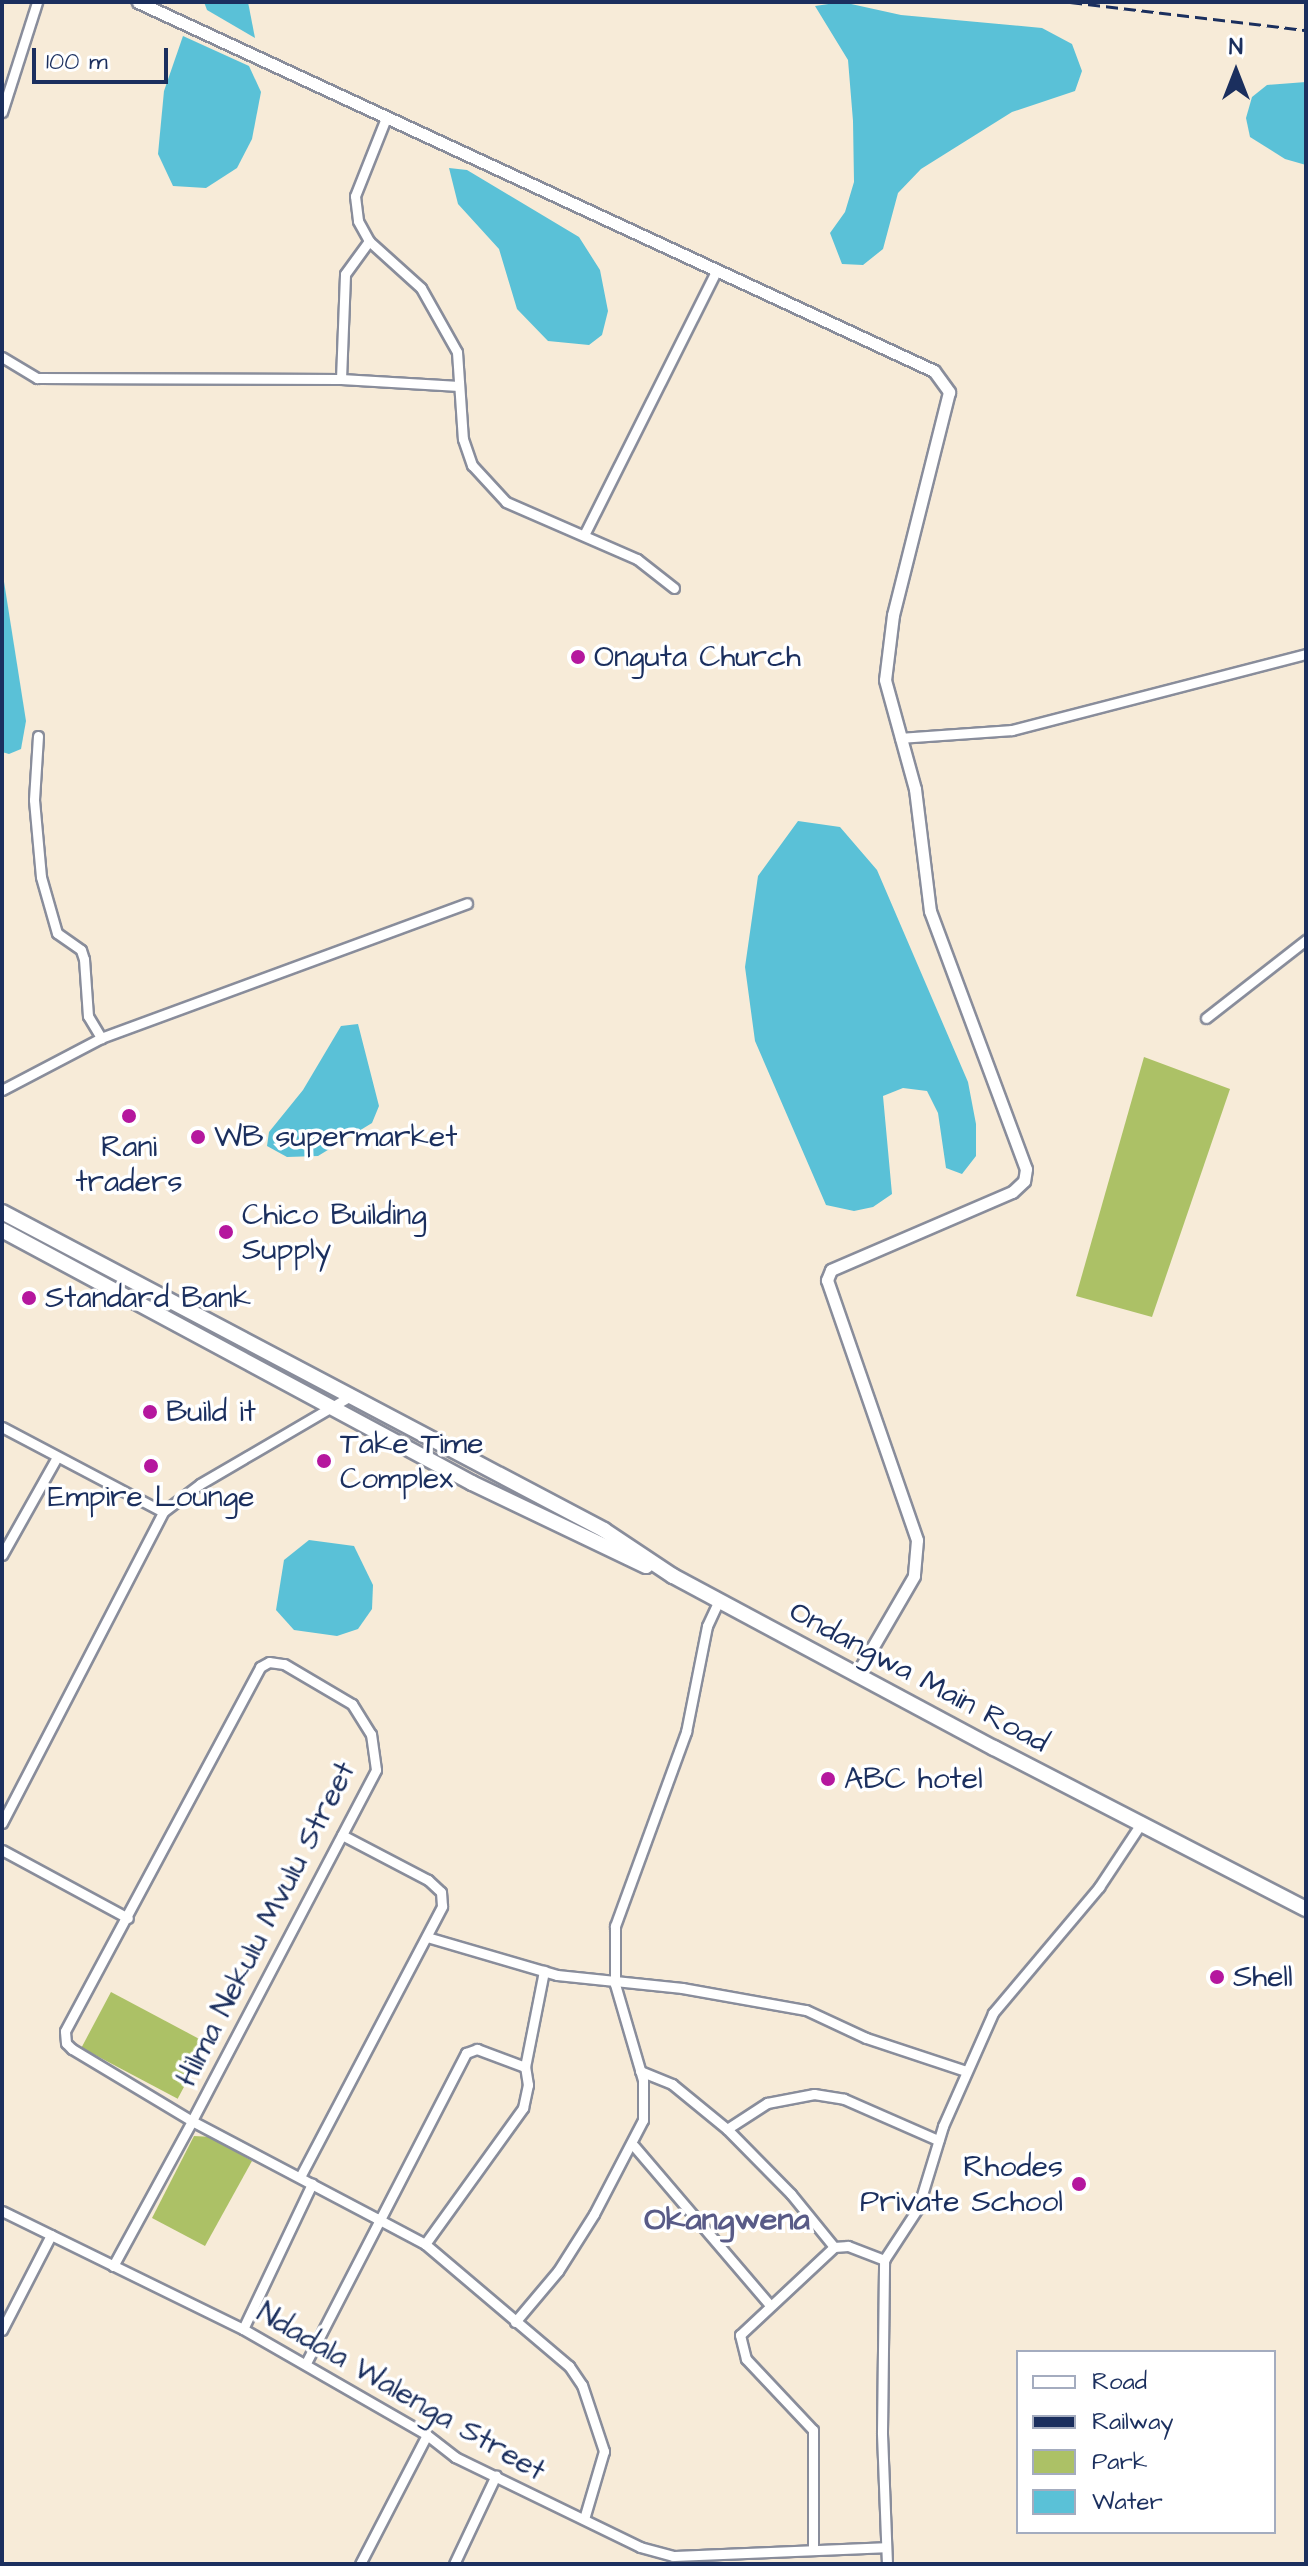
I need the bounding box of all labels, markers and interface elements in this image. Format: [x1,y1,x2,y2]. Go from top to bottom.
scale bar [36,32,172,82]
north arrow [1196,32,1276,112]
text: N [1229,32,1243,63]
text: 100 m [46,45,108,79]
place label: Onguta Church [594,639,801,675]
marker: Onguta Church [569,648,587,666]
marker: Rani traders [120,1107,138,1125]
place label: WB supermarket [214,1119,457,1155]
marker: WB supermarket [189,1128,207,1146]
place label: Rani traders [75,1129,183,1200]
place label: Chico Building Supply [242,1197,427,1268]
marker: Chico Building Supply [217,1223,235,1241]
place label: Standard Bank [45,1280,251,1316]
marker: Standard Bank [20,1289,38,1307]
place label: Build it [166,1394,256,1430]
marker: Build it [141,1403,159,1421]
place label: Take Time Complex [340,1426,483,1496]
marker: Take Time Complex [315,1452,333,1470]
marker: Empire Lounge [142,1457,160,1475]
place label: Empire Lounge [48,1479,254,1515]
street label: Ondangwa Main Road [783,1593,1055,1761]
street label: Hilma Nekulu Mvulu Street [169,1756,363,2092]
place label: ABC hotel [844,1761,983,1797]
marker: ABC hotel [819,1770,837,1788]
place label: Shell [1233,1959,1293,1995]
marker: Shell [1208,1968,1226,1986]
place label: Rhodes Private School [860,2149,1063,2220]
marker: Rhodes Private School [1070,2175,1088,2193]
district label: Okangwena [644,2201,810,2239]
street label: Ndadala Walenga Street [250,2295,552,2489]
legend [1016,2350,1276,2534]
text: Road [1092,2365,1147,2399]
text: Railway [1092,2405,1174,2439]
text: Park [1092,2445,1148,2479]
text: Water [1092,2485,1163,2519]

